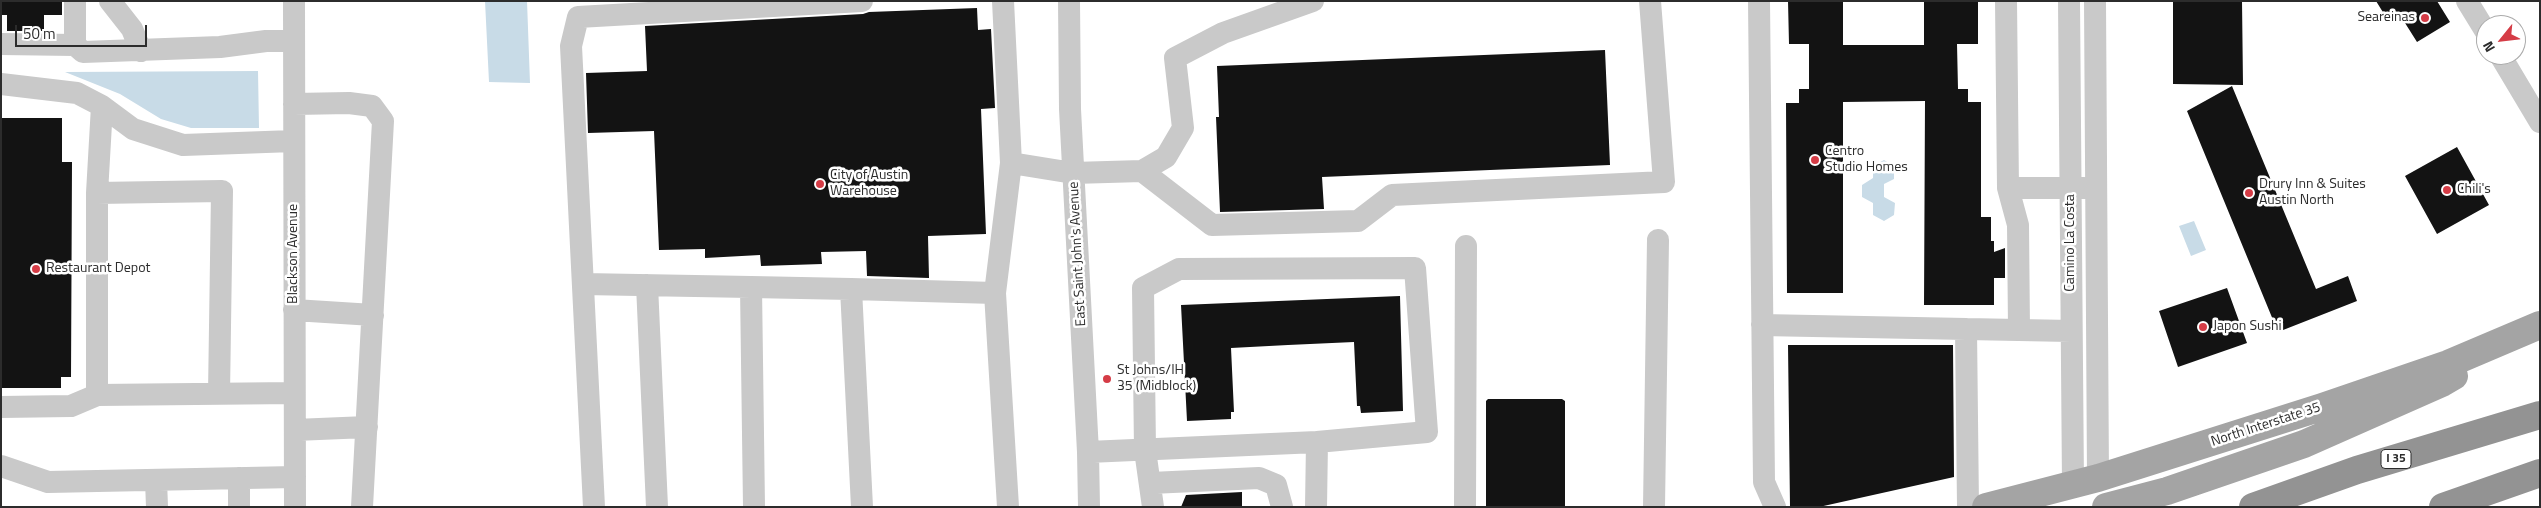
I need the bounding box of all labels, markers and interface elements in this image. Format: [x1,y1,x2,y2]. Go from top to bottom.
place label: Seareinas [2357,10,2415,26]
marker: Seareinas [2419,12,2431,24]
scale bar [18,15,150,47]
north arrow [2476,15,2526,65]
text: 50 m [23,22,56,45]
text: N [2477,38,2500,56]
place label: Centro Studio Homes [1825,144,1908,176]
marker: Centro Studio Homes [1809,154,1821,166]
place label: City of Austin Warehouse [830,168,908,200]
place label: Drury Inn & Suites Austin North [2259,177,2366,210]
marker: City of Austin Warehouse [814,178,826,190]
street label: East Saint John's Avenue [1066,181,1090,327]
place label: Chili's [2457,182,2491,198]
marker: Chili's [2441,184,2453,196]
marker: Drury Inn & Suites Austin North [2243,187,2255,199]
street label: Camino La Costa [2063,194,2079,292]
street label: Blackson Avenue [286,204,302,304]
place label: Restaurant Depot [46,261,150,277]
marker: Restaurant Depot [30,263,42,275]
place label: Japon Sushi [2213,319,2282,335]
marker: Japon Sushi [2197,321,2209,333]
place label: St Johns/IH 35 (Midblock) [1117,363,1196,396]
marker: St Johns/IH 35 (Midblock) [1101,373,1113,385]
street label: North Interstate 35 [2209,399,2323,451]
road number: I 35 [2381,449,2411,468]

